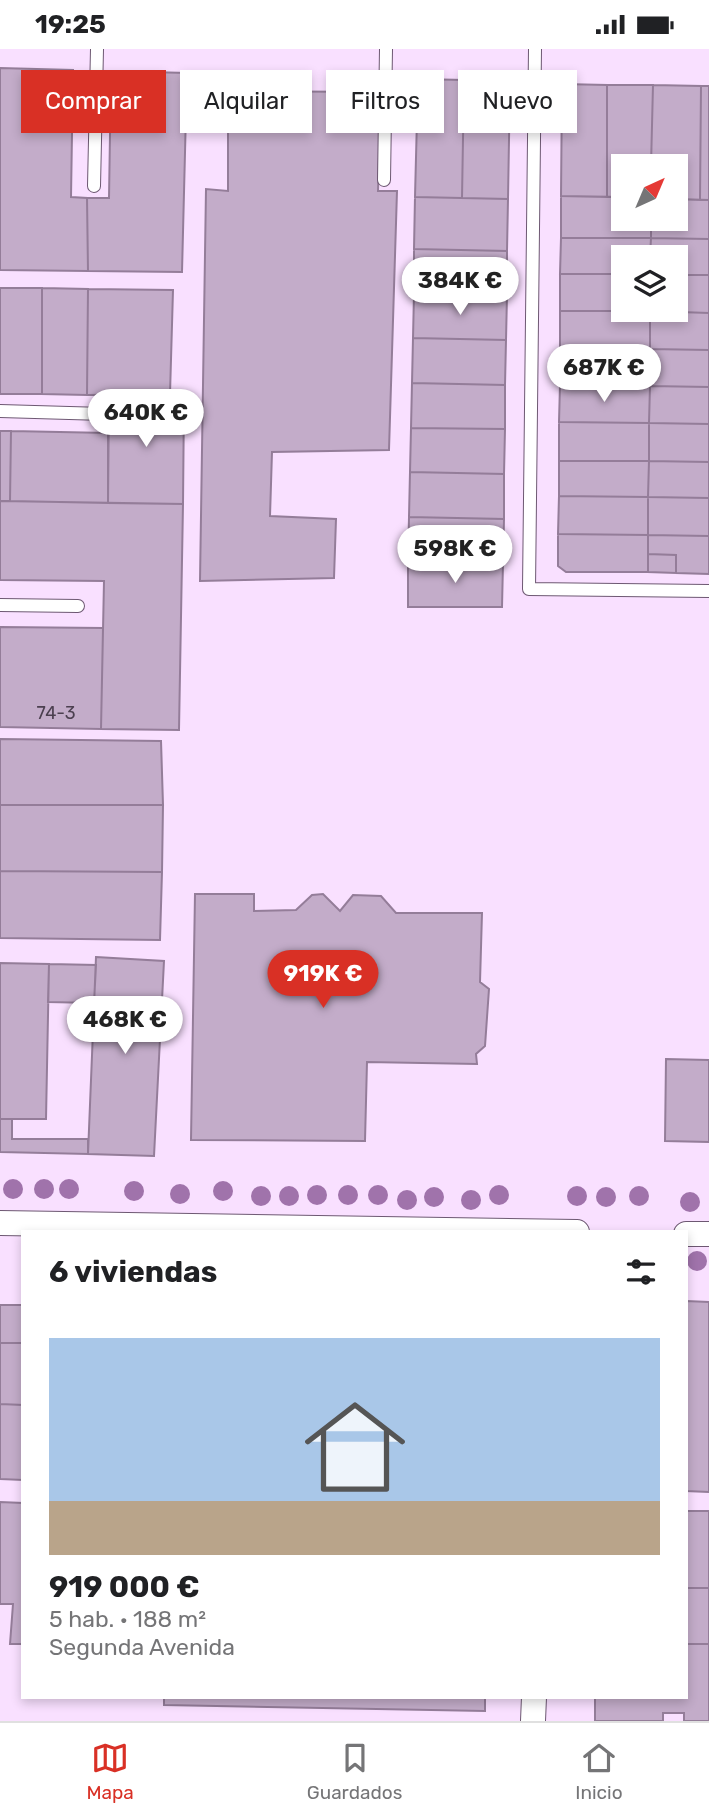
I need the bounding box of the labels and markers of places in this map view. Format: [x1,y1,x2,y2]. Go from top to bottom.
pin: 384K € [403,257,517,317]
pin: 687K € [547,345,661,404]
pin: 640K € [89,389,203,449]
pin: 598K € [398,525,512,585]
pin: 919K € [266,951,380,1010]
pin: 468K € [68,997,182,1056]

